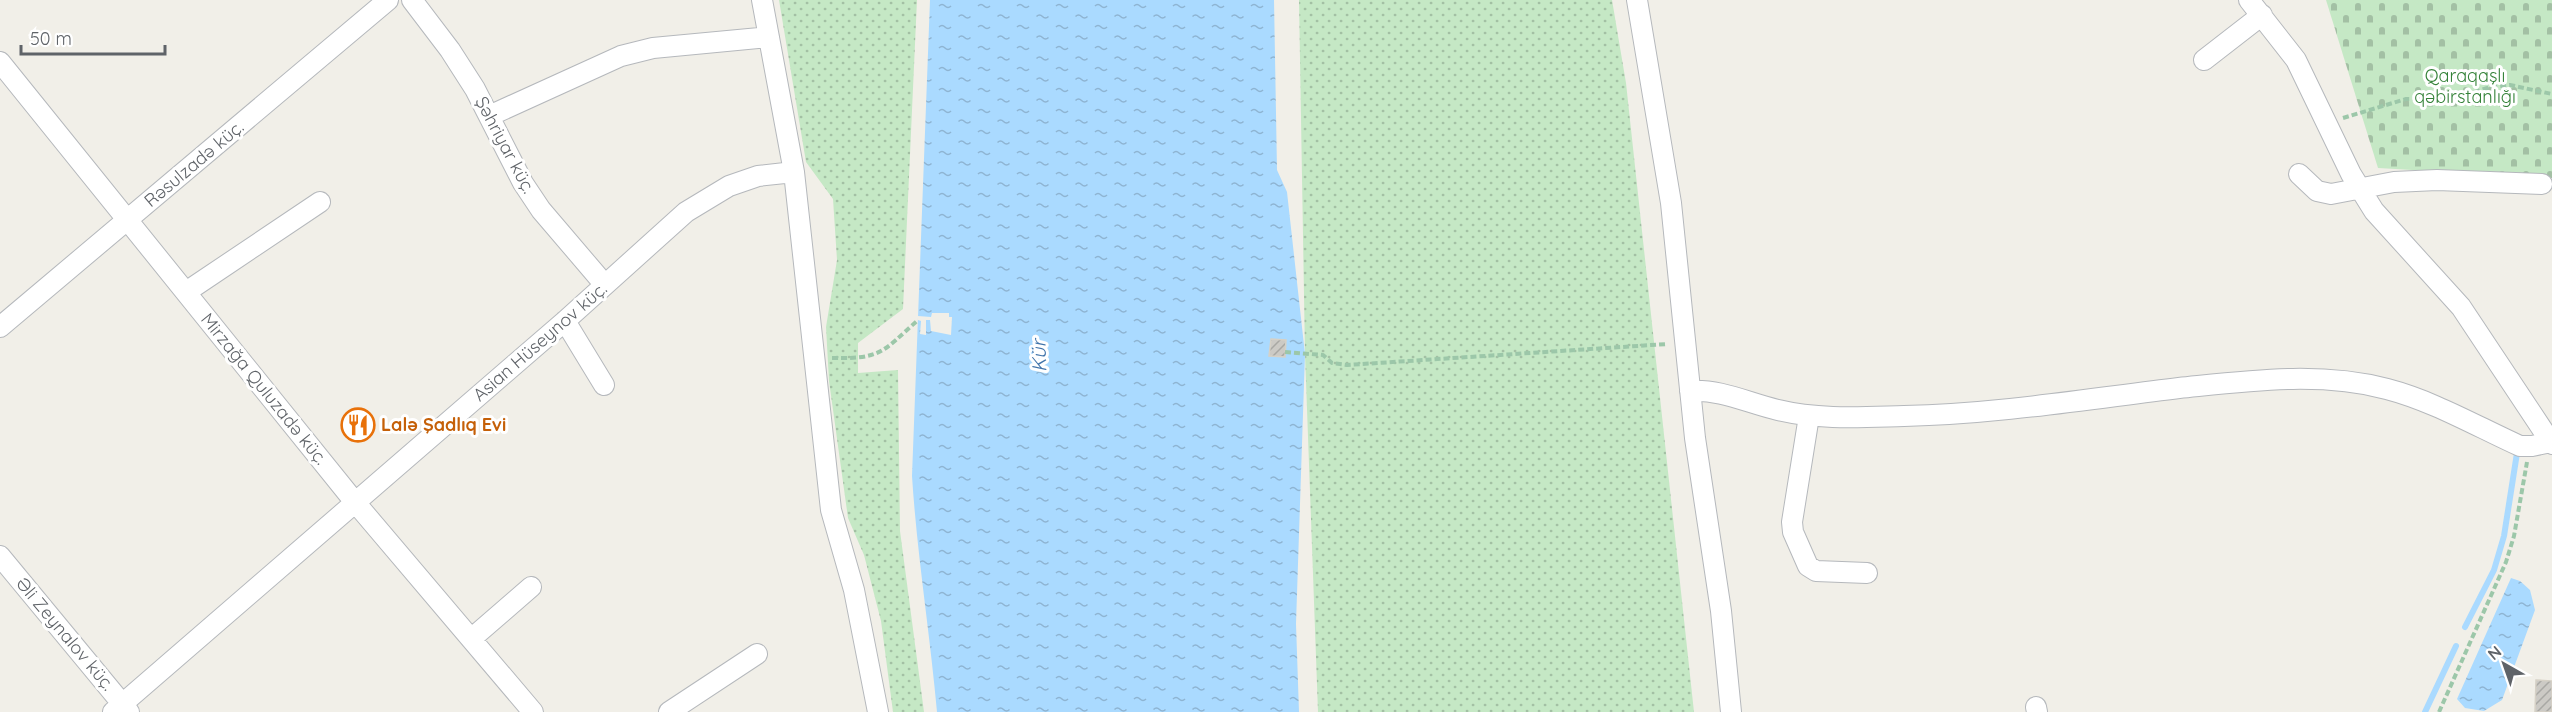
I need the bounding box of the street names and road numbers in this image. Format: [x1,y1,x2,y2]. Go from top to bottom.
street label: Şəhriyar küç. [470,92,541,197]
street label: Rəsulzadə küç. [139,115,248,212]
street label: Asian Hüseynov küç. [468,277,611,406]
street label: Mirzağa Quluzadə küç. [196,308,333,469]
street label: Əli Zeynalov küç. [11,572,120,695]

